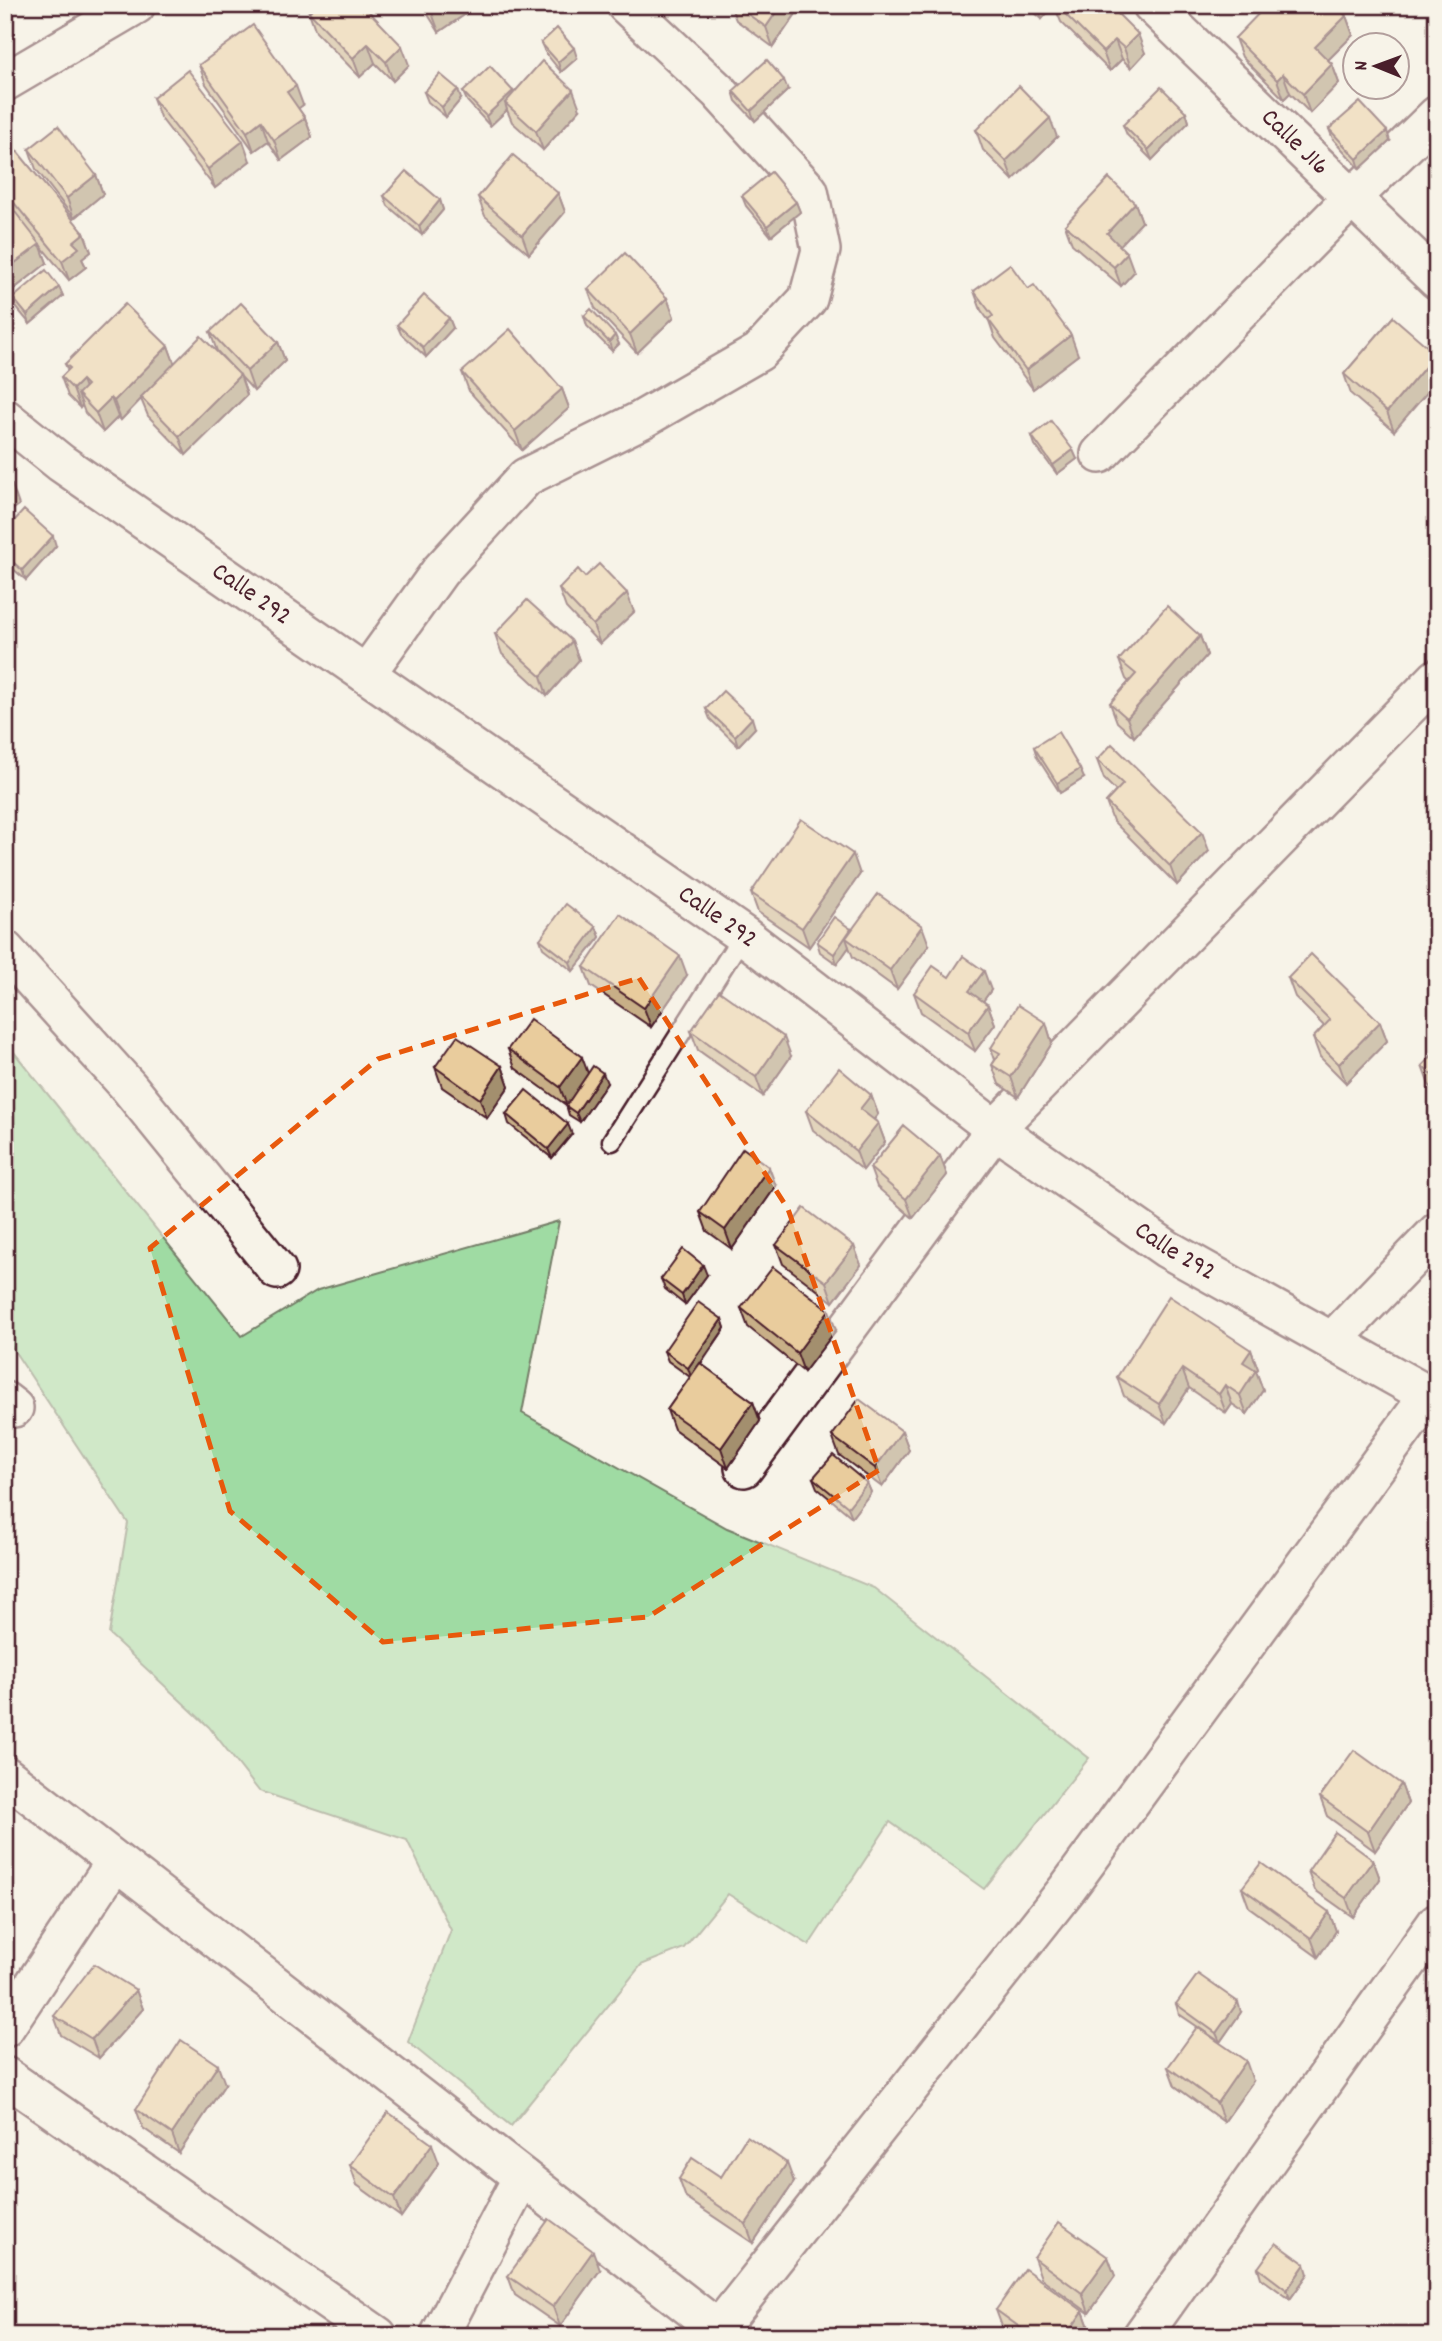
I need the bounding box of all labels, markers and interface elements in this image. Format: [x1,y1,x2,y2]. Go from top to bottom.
north arrow [1340,32,1410,102]
text: N [1349,61,1376,71]
street label: Calle J16 [1252,100,1337,185]
street label: Calle 292 [204,554,298,635]
street label: Calle 292 [670,877,765,958]
street label: Calle 292 [1126,1213,1222,1291]

